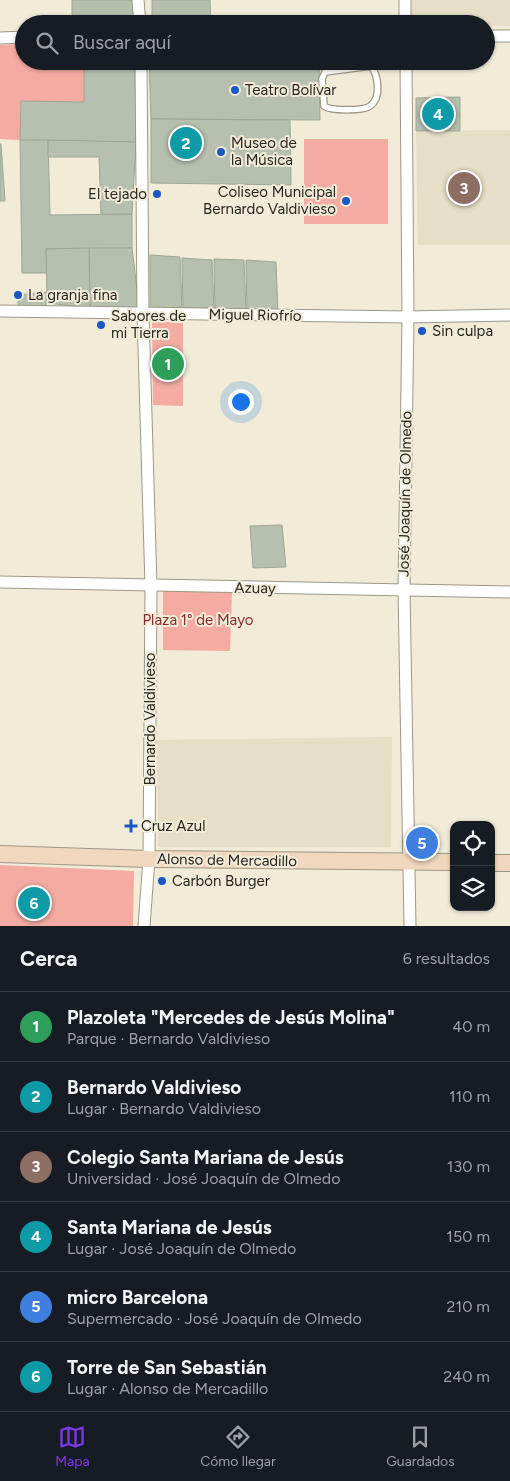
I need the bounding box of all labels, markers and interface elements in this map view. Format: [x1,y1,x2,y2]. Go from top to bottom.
search box [15,15,495,70]
icon: search [33,29,61,57]
text: Buscar aquí [73,31,171,54]
place label: Teatro Bolívar [245,81,336,99]
marker: Teatro Bolívar [229,84,241,96]
pin: 4 [422,95,454,133]
pin: 2 [170,124,202,162]
place label: Museo de la Música [231,134,297,169]
marker: Museo de la Música [215,146,227,158]
pin: 3 [448,169,480,207]
place label: Coliseo Municipal Bernardo Valdivieso [203,183,336,218]
place label: El tejado [88,185,147,203]
marker: El tejado [151,188,163,200]
marker: Coliseo Municipal Bernardo Valdivieso [340,195,352,207]
place label: La granja fina [28,286,117,304]
marker: La granja fina [12,289,24,301]
street label: Miguel Riofrío [208,305,302,325]
place label: Sabores de mi Tierra [111,307,186,342]
marker: Sabores de mi Tierra [95,319,107,331]
place label: Sin culpa [432,322,493,340]
marker: Sin culpa [416,325,428,337]
pin: 1 [152,345,184,383]
your location [228,389,254,415]
street label: José Joaquín de Olmedo [395,411,415,577]
street label: Azuay [234,579,276,597]
park label: Plaza 1° de Mayo [142,611,254,629]
street label: Bernardo Valdivieso [141,652,159,785]
place label: Cruz Azul [141,817,206,835]
marker: Cruz Azul [125,820,137,832]
map controls [450,821,495,911]
button: locate [450,821,495,866]
pin: 5 [406,824,438,862]
street label: Alonso de Mercadillo [157,850,297,870]
button: layers [450,866,495,911]
place label: Carbón Burger [172,872,270,890]
marker: Carbón Burger [156,875,168,887]
pin: 6 [18,884,50,922]
text: Cerca [20,946,77,971]
text: 6 resultados [403,949,490,968]
text: Plazoleta "Mercedes de Jesús Molina" [67,1006,395,1029]
text: 1 [33,1017,39,1036]
text: 40 m [452,1017,490,1036]
text: Parque · Bernardo Valdivieso [67,1029,270,1048]
text: Bernardo Valdivieso [67,1076,241,1099]
text: 2 [31,1087,41,1106]
text: 110 m [449,1087,490,1106]
text: Lugar · Bernardo Valdivieso [67,1099,261,1118]
text: Colegio Santa Mariana de Jesús [67,1146,344,1169]
text: 3 [32,1157,40,1176]
text: 130 m [447,1157,490,1176]
text: Universidad · José Joaquín de Olmedo [67,1169,340,1188]
text: Santa Mariana de Jesús [67,1216,272,1239]
text: 4 [31,1227,41,1246]
text: 150 m [446,1227,490,1246]
text: Lugar · José Joaquín de Olmedo [67,1239,296,1258]
text: micro Barcelona [67,1286,208,1309]
text: 5 [31,1297,41,1316]
text: 210 m [447,1297,490,1316]
text: Supermercado · José Joaquín de Olmedo [67,1309,362,1328]
text: Torre de San Sebastián [67,1356,266,1379]
text: 6 [31,1367,41,1386]
text: 240 m [443,1367,490,1386]
text: Lugar · Alonso de Mercadillo [67,1379,268,1398]
tab: Mapa [55,1423,90,1470]
tab: Cómo llegar [200,1423,276,1470]
tab: Guardados [386,1423,455,1470]

